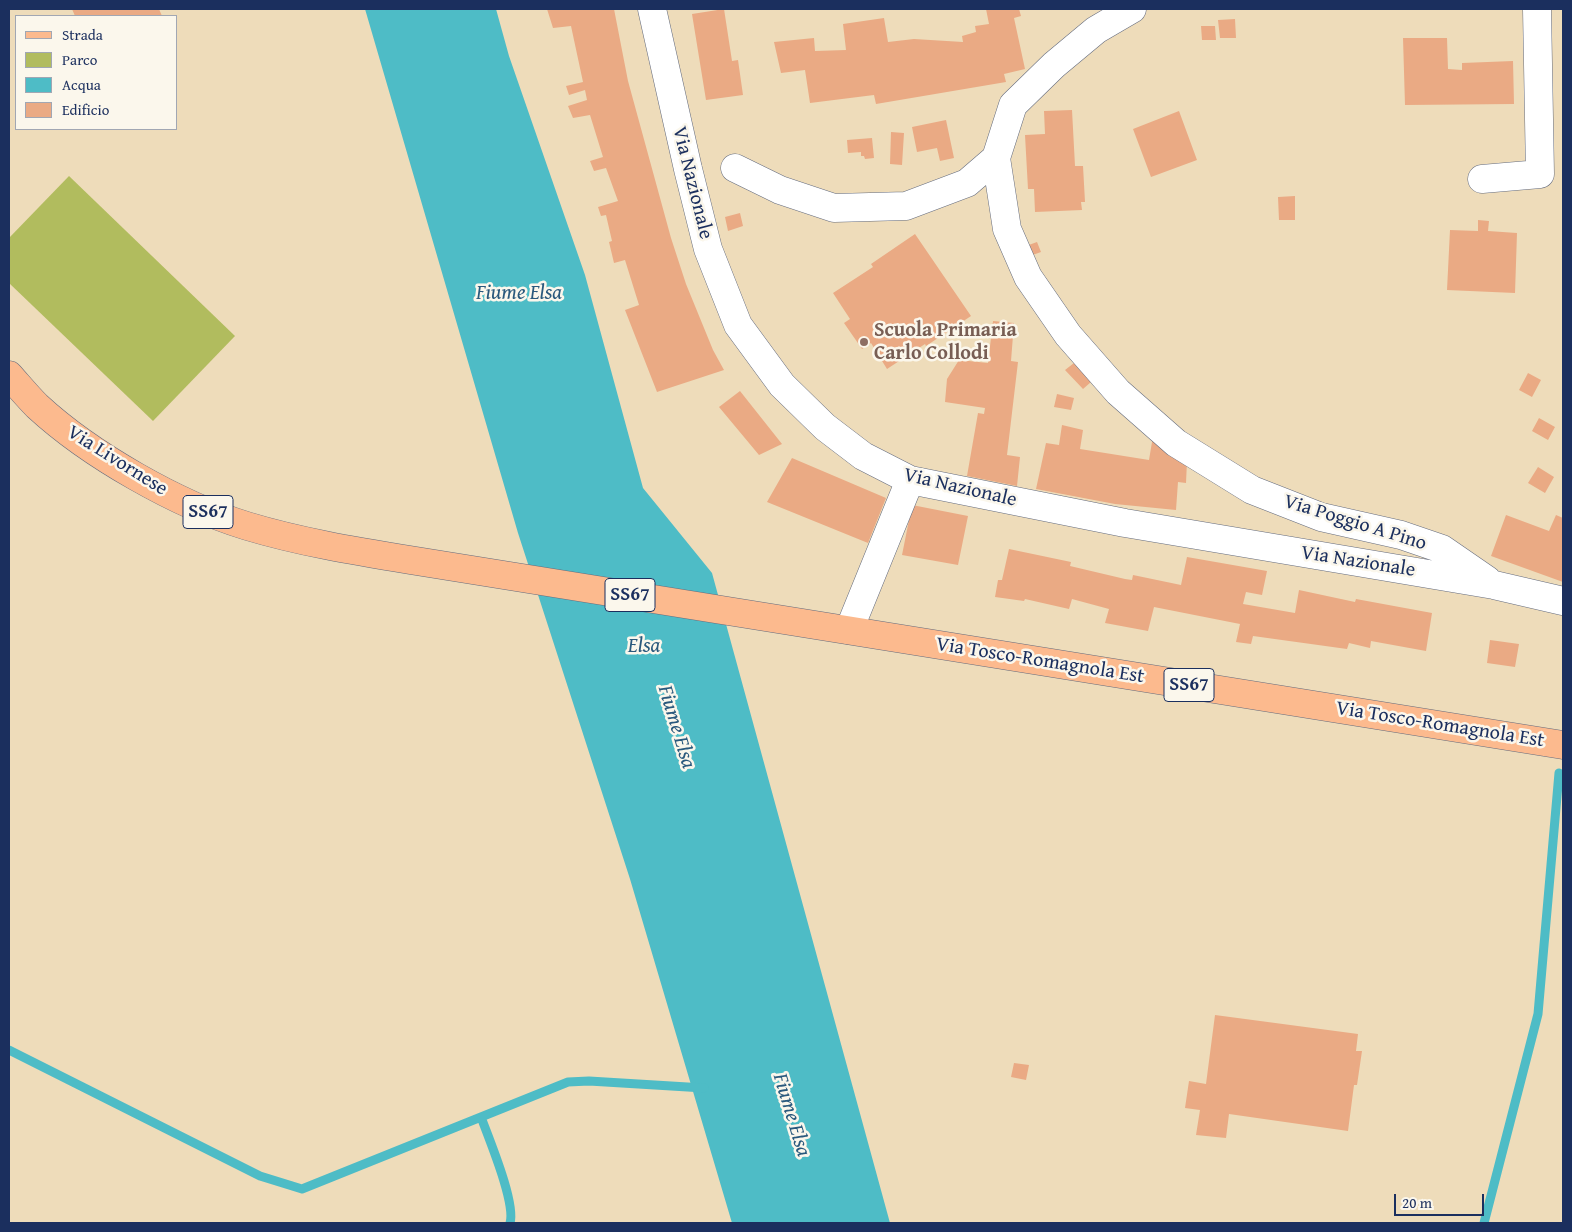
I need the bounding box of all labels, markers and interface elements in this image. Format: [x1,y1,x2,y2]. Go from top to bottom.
legend [15,15,178,130]
text: Strada [62,24,103,45]
text: Parco [62,49,97,70]
text: Acqua [62,74,101,95]
text: Edificio [62,99,109,120]
street label: Via Nazionale [666,124,718,242]
water label: Fiume Elsa [476,281,562,307]
place label: Scuola Primaria Carlo Collodi [874,319,1017,366]
marker: Scuola Primaria Carlo Collodi [858,336,870,348]
street label: Via Livornese [62,421,172,501]
street label: Via Nazionale [901,463,1019,513]
street label: Via Poggio A Pino [1281,490,1429,556]
road number: SS67 [183,496,233,528]
street label: Via Nazionale [1299,541,1417,583]
road number: SS67 [605,578,655,612]
street label: Via Tosco-Romagnola Est [934,633,1146,689]
water label: Elsa [628,634,660,660]
road number: SS67 [1164,668,1214,702]
water label: Fiume Elsa [651,682,701,772]
street label: Via Tosco-Romagnola Est [1334,697,1546,753]
water label: Fiume Elsa [766,1070,816,1160]
scale bar [1397,1184,1487,1216]
text: 20 m [1402,1192,1432,1213]

